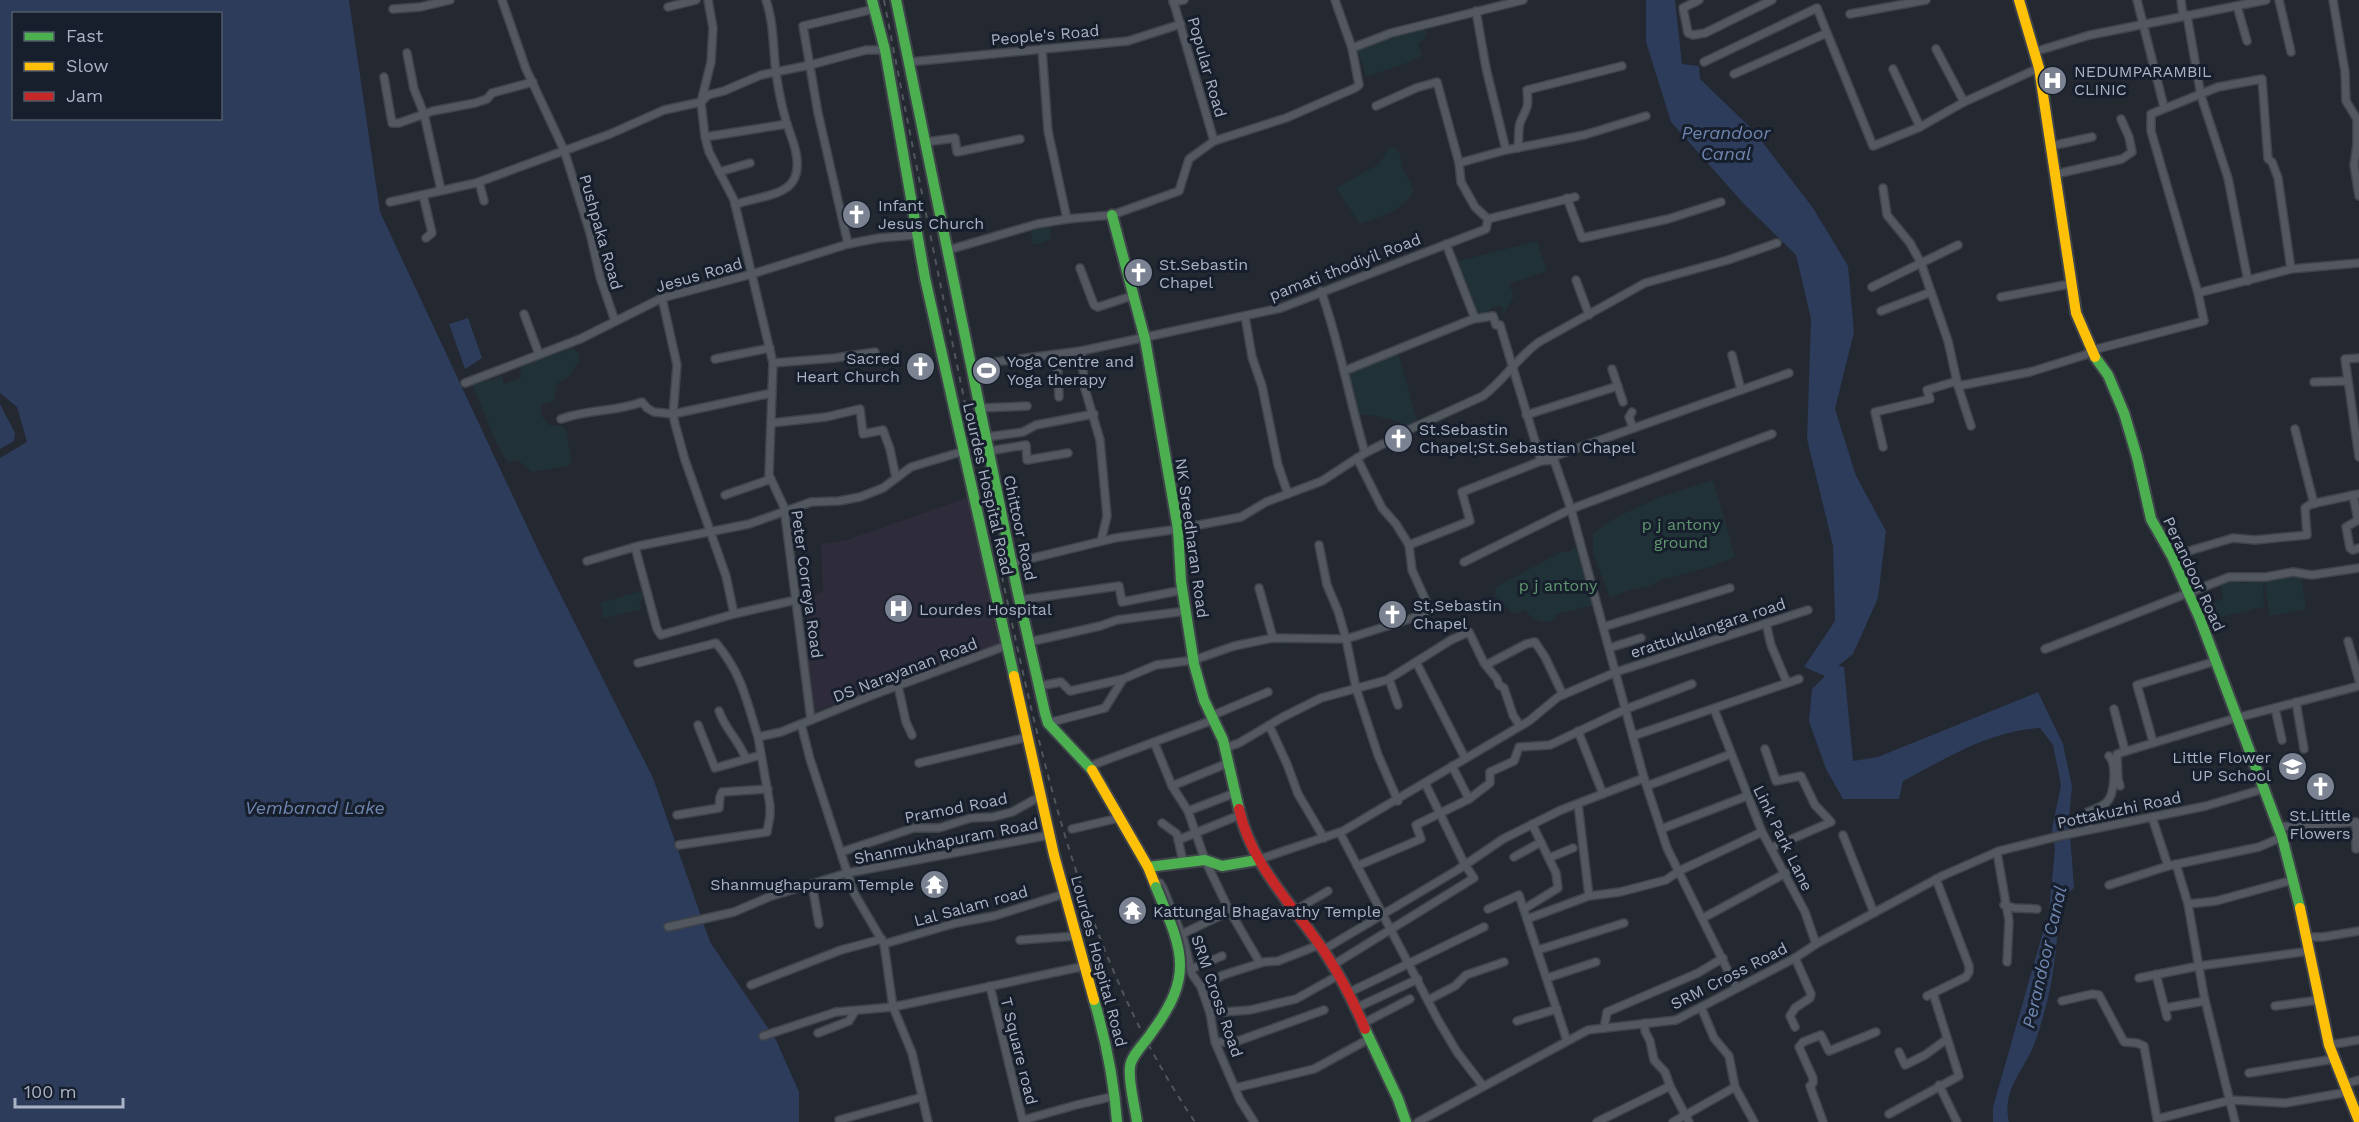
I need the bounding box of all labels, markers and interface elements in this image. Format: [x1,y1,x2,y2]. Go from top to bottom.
legend [12,12,222,120]
street label: Popular Road [1184,15,1230,119]
street label: People's Road [990,21,1100,49]
text: Fast [66,25,104,46]
text: Slow [66,55,109,76]
place label: NEDUMPARAMBIL CLINIC [2074,62,2212,99]
hospital icon: NEDUMPARAMBIL CLINIC [2037,64,2069,96]
text: Jam [66,85,103,106]
water label: Perandoor Canal [1681,122,1772,164]
street label: Pushpaka Road [575,172,627,292]
place label: Infant Jesus Church [878,196,984,233]
church icon: Infant Jesus Church [841,198,873,230]
street label: pamati thodiyil Road [1266,229,1424,305]
street label: Jesus Road [653,254,745,296]
place label: St.Sebastin Chapel [1159,255,1248,292]
church icon: St.Sebastin Chapel [1122,257,1154,289]
place label: Sacred Heart Church [796,349,900,386]
church icon: Sacred Heart Church [905,351,937,383]
place label: Yoga Centre and Yoga therapy [1007,352,1134,389]
sports icon: Yoga Centre and Yoga therapy [970,354,1002,386]
street label: Lourdes Hospital Road [959,401,1017,577]
place label: St.Sebastin Chapel;St.Sebastian Chapel [1419,420,1636,457]
church icon: St.Sebastin Chapel;St.Sebastian Chapel [1382,422,1414,454]
street label: NK Sreedharan Road [1171,457,1213,619]
street label: Chittoor Road [1000,473,1040,583]
street label: Peter Correya Road [787,509,827,659]
street label: Perandoor Road [2159,514,2229,634]
park label: p j antony ground [1642,515,1721,552]
park label: p j antony [1519,576,1598,595]
hospital icon: Lourdes Hospital [882,593,914,625]
street label: erattukulangara road [1628,594,1788,662]
place label: St,Sebastin Chapel [1413,596,1502,633]
church icon: St,Sebastin Chapel [1376,598,1408,630]
place label: Lourdes Hospital [919,600,1052,619]
street label: DS Narayanan Road [830,634,980,706]
place label: Little Flower UP School [2172,748,2271,785]
school or university icon: Little Flower UP School [2276,750,2308,782]
church icon: St.Little Flowers [2304,771,2336,803]
street label: Link Park Lane [1749,782,1817,894]
street label: Pottakuzhi Road [2055,788,2183,832]
street label: Pramod Road [903,789,1009,827]
water label: Vembanad Lake [245,797,385,818]
place label: St.Little Flowers [2289,806,2351,843]
street label: Shanmukhapuram Road [852,814,1040,868]
temple icon: Shanmughapuram Temple [919,868,951,900]
street label: Lourdes Hospital Road [1067,873,1131,1049]
place label: Shanmughapuram Temple [710,875,914,894]
street label: Lal Salam road [912,882,1030,930]
water label: Perandoor Canal [2017,884,2071,1030]
temple icon: Kattungal Bhagavathy Temple [1116,895,1148,927]
place label: Kattungal Bhagavathy Temple [1153,902,1381,921]
street label: SRM Cross Road [1187,932,1247,1060]
street label: SRM Cross Road [1668,938,1790,1014]
street label: T Square road [996,995,1042,1107]
scale bar [15,1071,123,1109]
text: 100 m [24,1081,77,1102]

